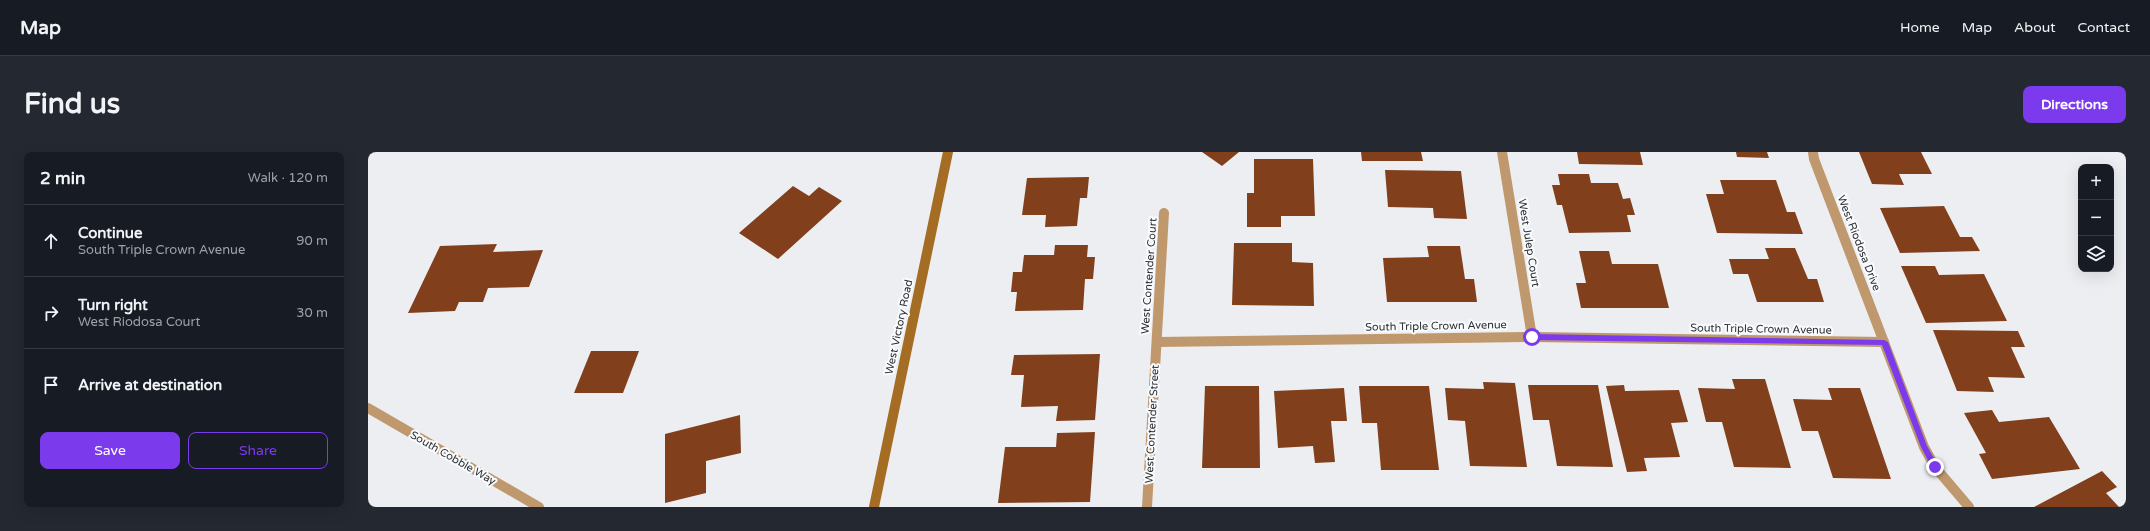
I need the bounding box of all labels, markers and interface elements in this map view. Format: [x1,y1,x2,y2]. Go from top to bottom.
text: Map [20,17,61,39]
text: Home [1900,19,1940,36]
text: Map [1962,19,1992,36]
text: About [2014,19,2056,36]
text: Contact [2078,19,2130,36]
button: Directions [2023,86,2126,123]
text: Find us [24,87,120,121]
map controls [2078,164,2114,272]
button: + [2078,164,2114,200]
text: 2 min [40,168,85,189]
text: Walk · 120 m [248,170,328,186]
street label: West Riodosa Drive [1835,193,1883,293]
street label: West Julep Court [1516,198,1542,288]
button: − [2078,200,2114,236]
street label: West Contender Court [1138,217,1160,335]
text: Continue [78,224,142,242]
icon: ahead [40,230,62,252]
text: 90 m [296,233,328,249]
button: layers [2078,236,2114,272]
text: South Triple Crown Avenue [78,242,245,258]
street label: West Victory Road [883,278,915,376]
text: Turn right [78,296,148,314]
icon: right [40,302,62,324]
text: 30 m [296,305,328,321]
text: West Riodosa Court [78,314,200,330]
street label: South Triple Crown Avenue [1365,318,1507,334]
street label: South Triple Crown Avenue [1690,321,1832,337]
route start [1523,328,1541,346]
street label: West Contender Street [1142,364,1162,484]
icon: arrive [40,374,62,396]
text: Arrive at destination [78,376,222,394]
street label: South Cobble Way [408,428,498,488]
button: Save [40,432,180,469]
button: Share [188,432,328,469]
route end [1926,458,1944,476]

